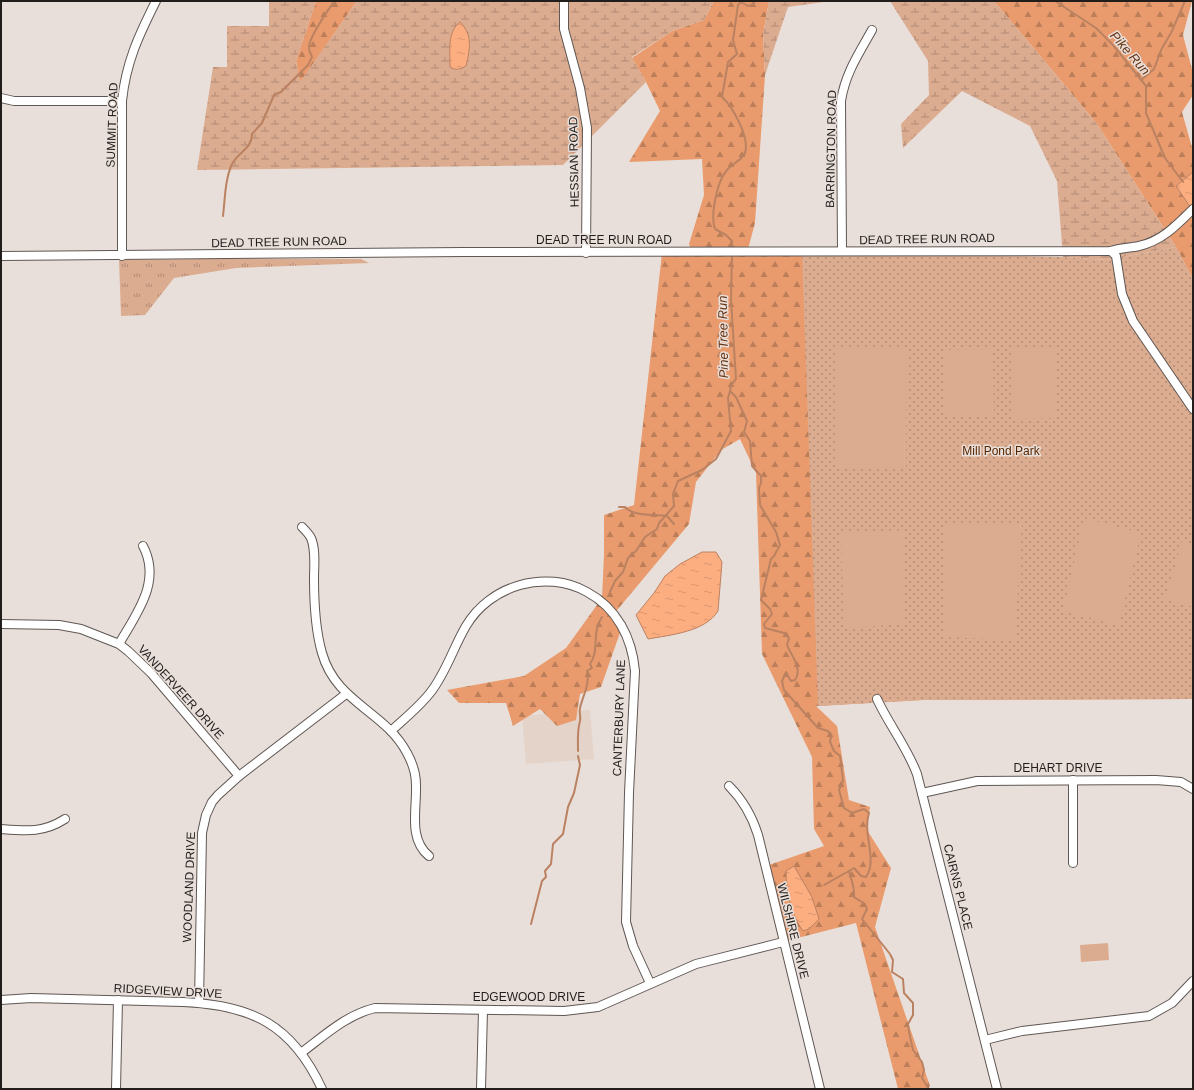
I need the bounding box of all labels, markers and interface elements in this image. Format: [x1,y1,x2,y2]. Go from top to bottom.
water label: Pike Run [1107,28,1153,78]
street label: SUMMIT ROAD [104,82,120,168]
street label: BARRINGTON ROAD [823,90,839,208]
street label: HESSIAN ROAD [566,116,582,207]
street label: DEAD TREE RUN ROAD [859,231,995,247]
street label: DEAD TREE RUN ROAD [536,233,672,247]
street label: DEAD TREE RUN ROAD [211,234,347,250]
water label: Pine Tree Run [715,295,731,379]
park label: Mill Pond Park [962,444,1041,458]
street label: VANDERVEER DRIVE [135,642,227,742]
street label: CANTERBURY LANE [610,659,628,777]
street label: DEHART DRIVE [1014,761,1102,775]
street label: WOODLAND DRIVE [180,831,198,943]
street label: CAIRNS PLACE [941,843,975,931]
street label: WILSHIRE DRIVE [774,882,812,980]
street label: RIDGEVIEW DRIVE [113,981,223,1001]
street label: EDGEWOOD DRIVE [473,990,585,1004]

